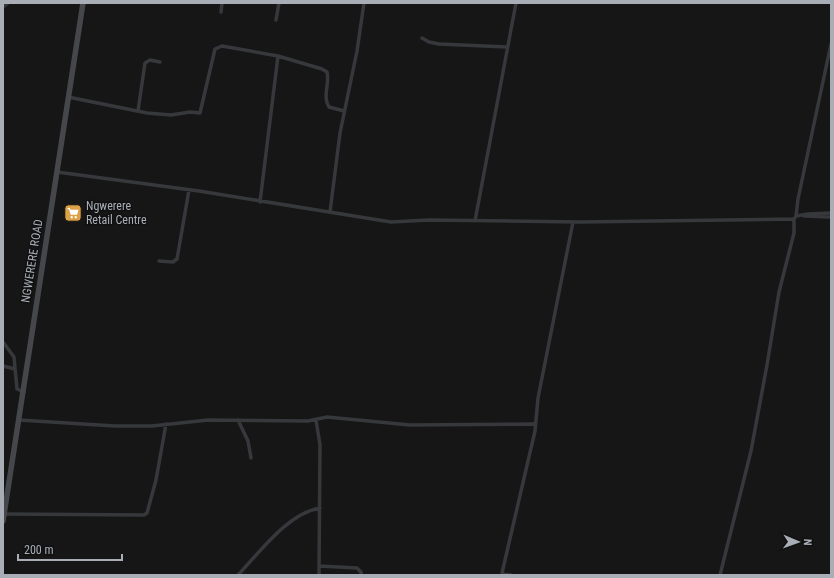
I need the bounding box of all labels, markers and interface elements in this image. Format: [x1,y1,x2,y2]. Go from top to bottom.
place label: Ngwerere Retail Centre [86,199,147,227]
supermarket icon: Ngwerere Retail Centre [63,203,83,223]
street label: NGWERERE ROAD [18,218,46,304]
north arrow [778,522,818,562]
scale bar [18,536,122,562]
text: N [801,539,814,546]
text: 200 m [24,543,54,557]

